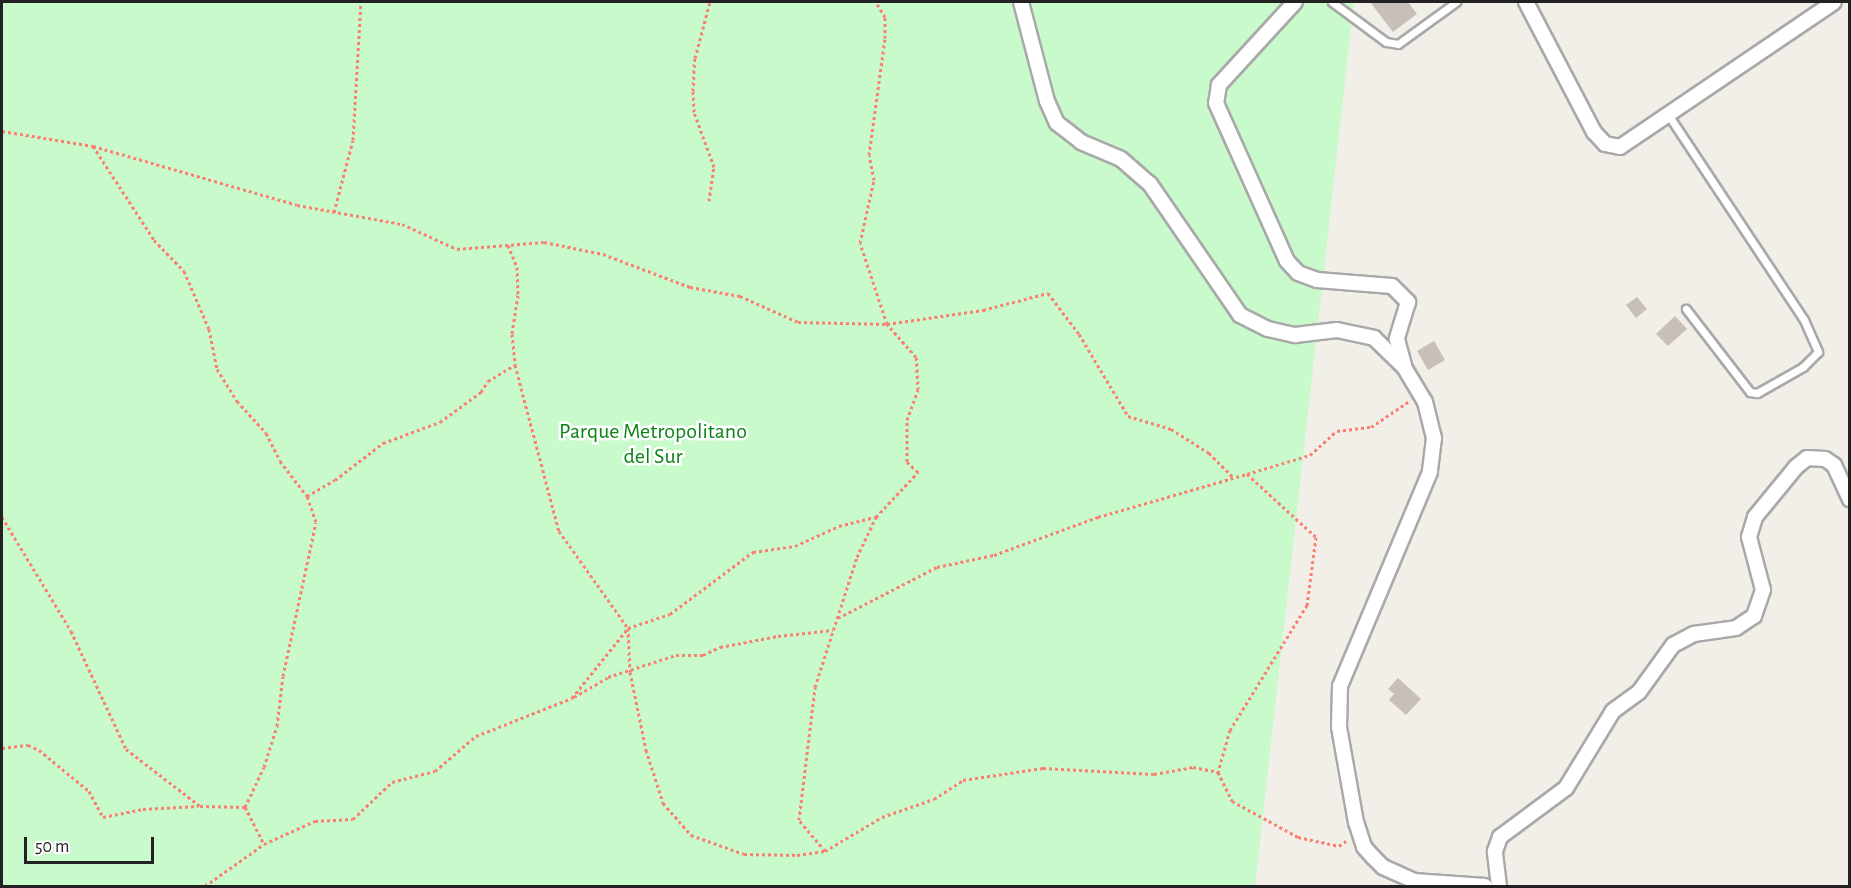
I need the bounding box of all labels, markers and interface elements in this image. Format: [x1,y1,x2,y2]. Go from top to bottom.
park label: Parque Metropolitano del Sur [559,418,747,470]
scale bar [27,825,158,863]
text: 50 m [35,838,69,856]

